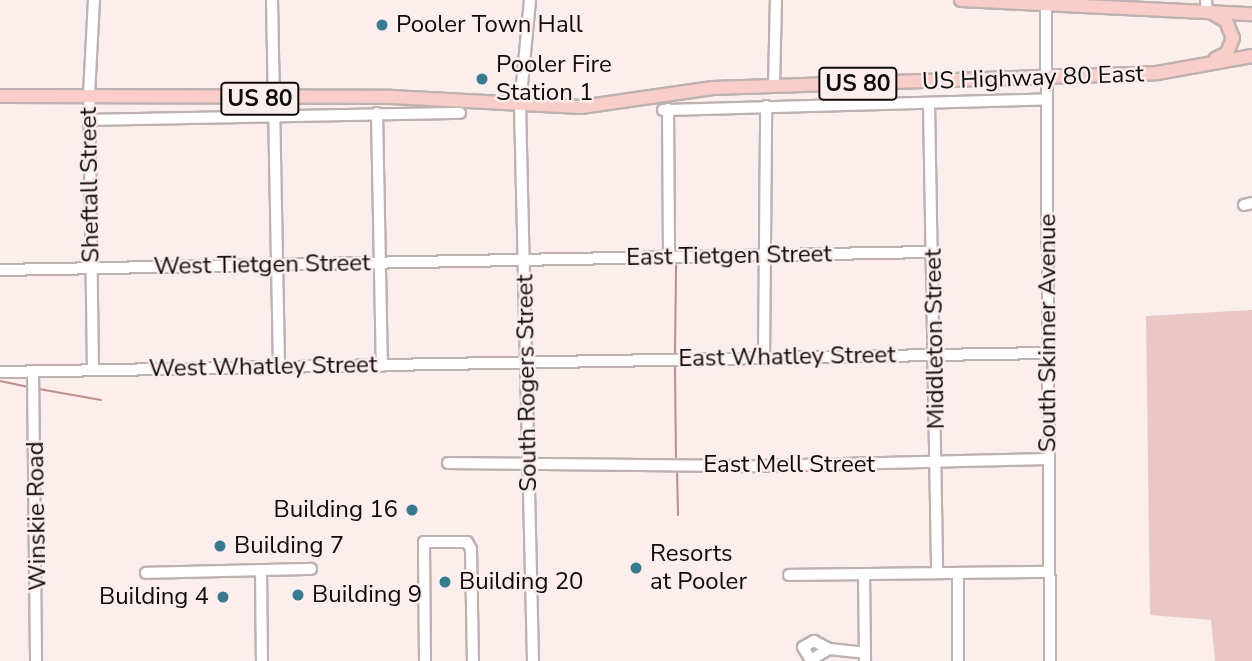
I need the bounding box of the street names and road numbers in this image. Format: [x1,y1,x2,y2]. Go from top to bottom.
street label: US Highway 80 East [921,60,1145,96]
road number: US 80 [818,64,898,104]
road number: US 80 [220,80,300,118]
street label: Sheftall Street [74,107,106,263]
street label: South Skinner Avenue [1034,214,1062,452]
street label: East Tietgen Street [626,240,832,272]
street label: Middleton Street [919,248,951,430]
street label: West Tietgen Street [153,249,371,281]
street label: South Rogers Street [511,274,543,492]
street label: East Whatley Street [678,341,896,373]
street label: West Whatley Street [148,351,378,383]
street label: Winskie Road [21,441,53,591]
street label: East Mell Street [703,451,875,479]

